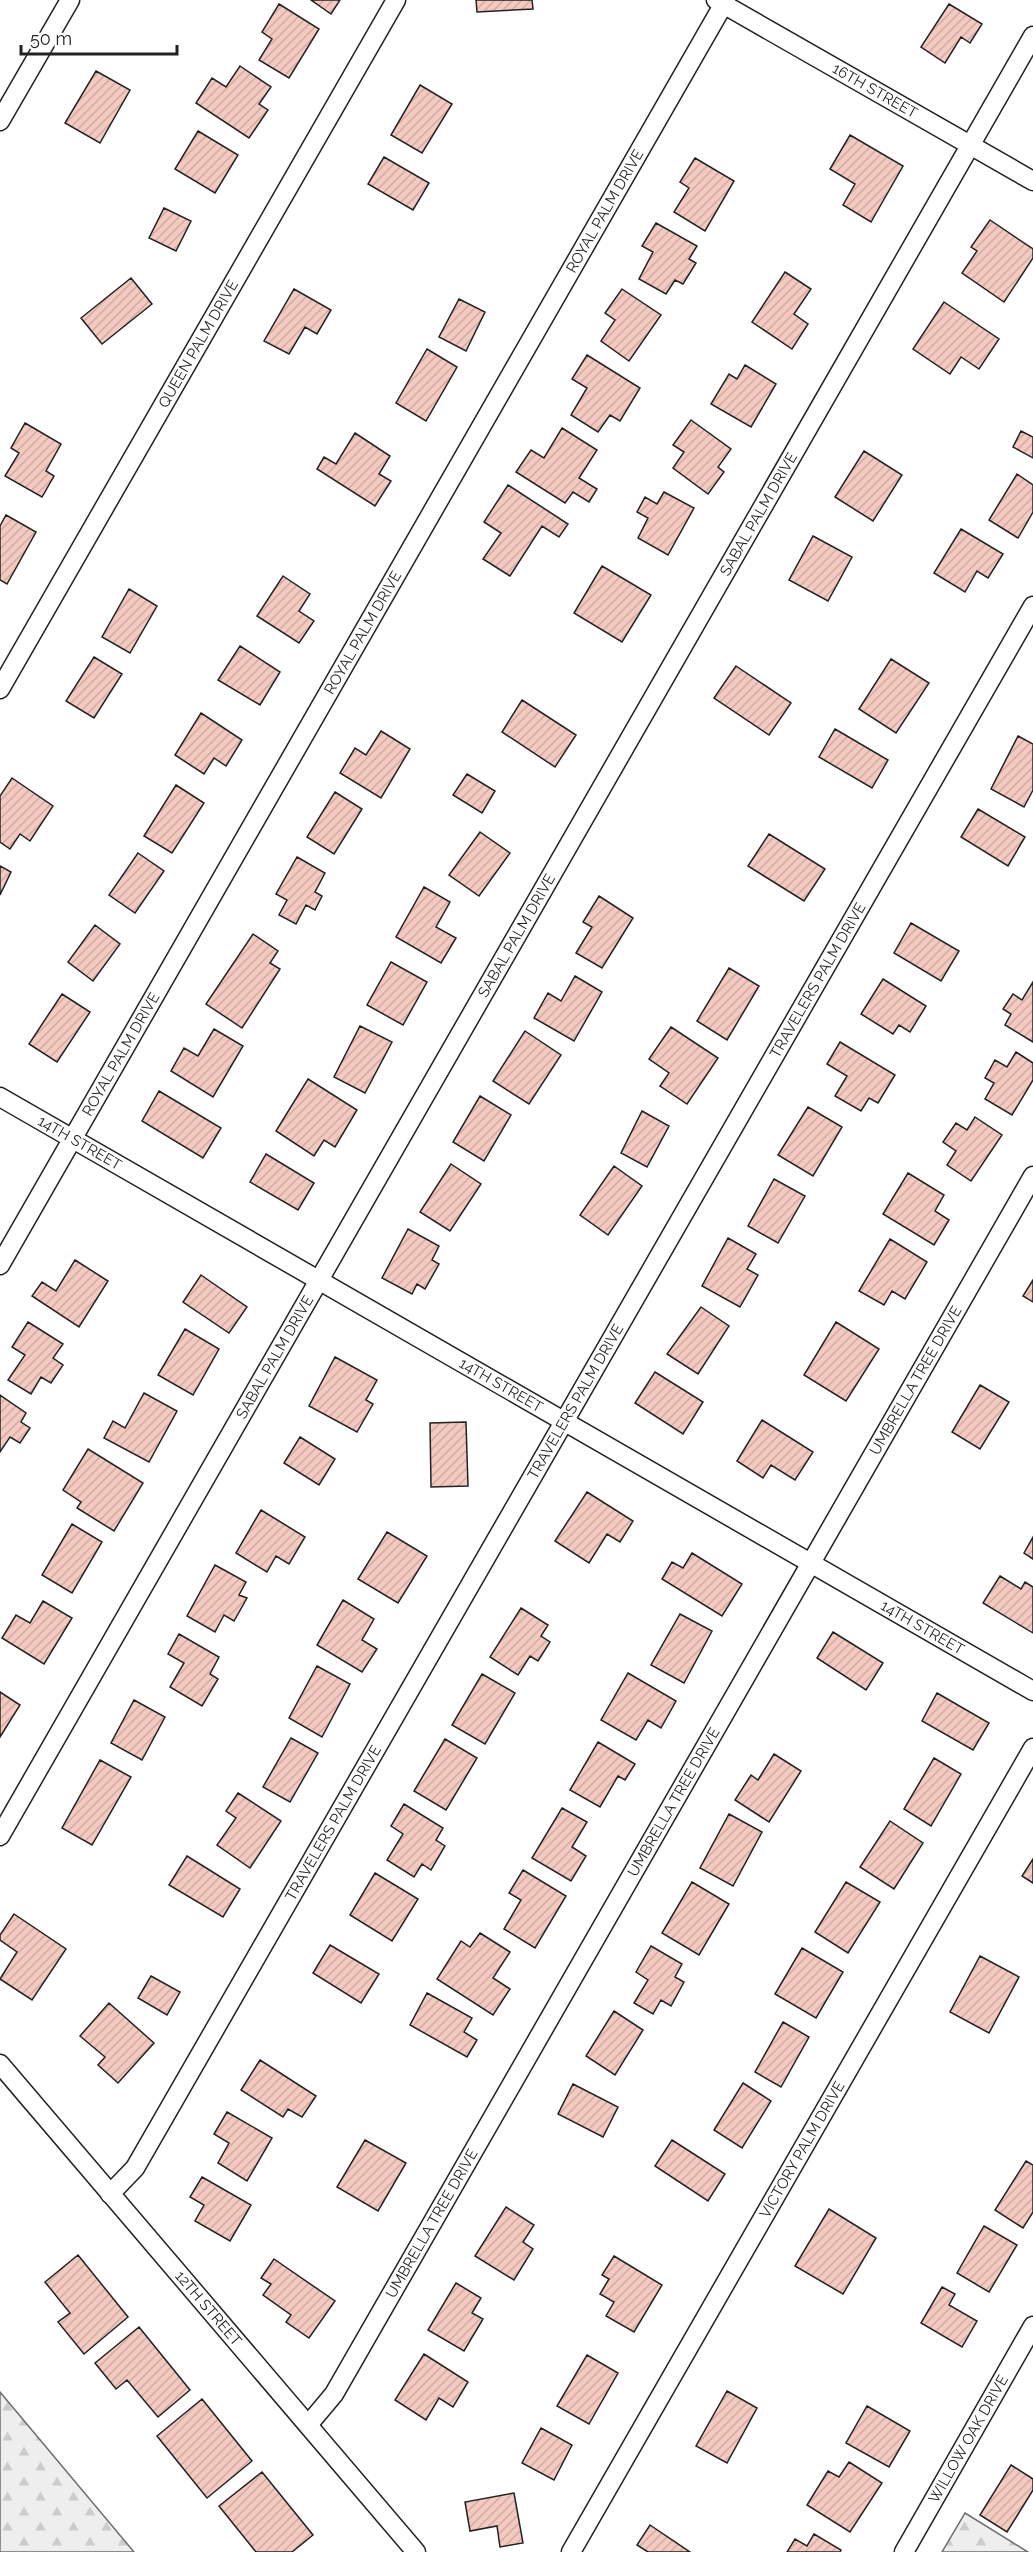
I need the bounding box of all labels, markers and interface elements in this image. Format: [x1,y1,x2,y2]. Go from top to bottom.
scale bar [21,18,177,56]
text: 50 m [30,28,72,49]
street label: 16TH STREET [829,59,921,122]
street label: ROYAL PALM DRIVE [562,146,647,276]
street label: QUEEN PALM DRIVE [155,277,242,411]
street label: SABAL PALM DRIVE [716,449,801,579]
street label: ROYAL PALM DRIVE [320,568,405,698]
street label: SABAL PALM DRIVE [474,871,559,1001]
street label: TRAVELERS PALM DRIVE [766,899,869,1061]
street label: ROYAL PALM DRIVE [78,989,163,1119]
street label: 14TH STREET [35,1112,125,1174]
street label: SABAL PALM DRIVE [232,1292,317,1422]
street label: UMBRELLA TREE DRIVE [866,1303,965,1458]
street label: TRAVELERS PALM DRIVE [524,1321,627,1483]
street label: 14TH STREET [456,1354,546,1416]
street label: 14TH STREET [877,1596,967,1658]
street label: UMBRELLA TREE DRIVE [624,1724,724,1880]
street label: TRAVELERS PALM DRIVE [282,1742,385,1904]
street label: VICTORY PALM DRIVE [756,2078,849,2221]
street label: UMBRELLA TREE DRIVE [382,2146,482,2301]
street label: 12TH STREET [171,2267,245,2349]
street label: WILLOW OAK DRIVE [925,2372,1012,2506]

